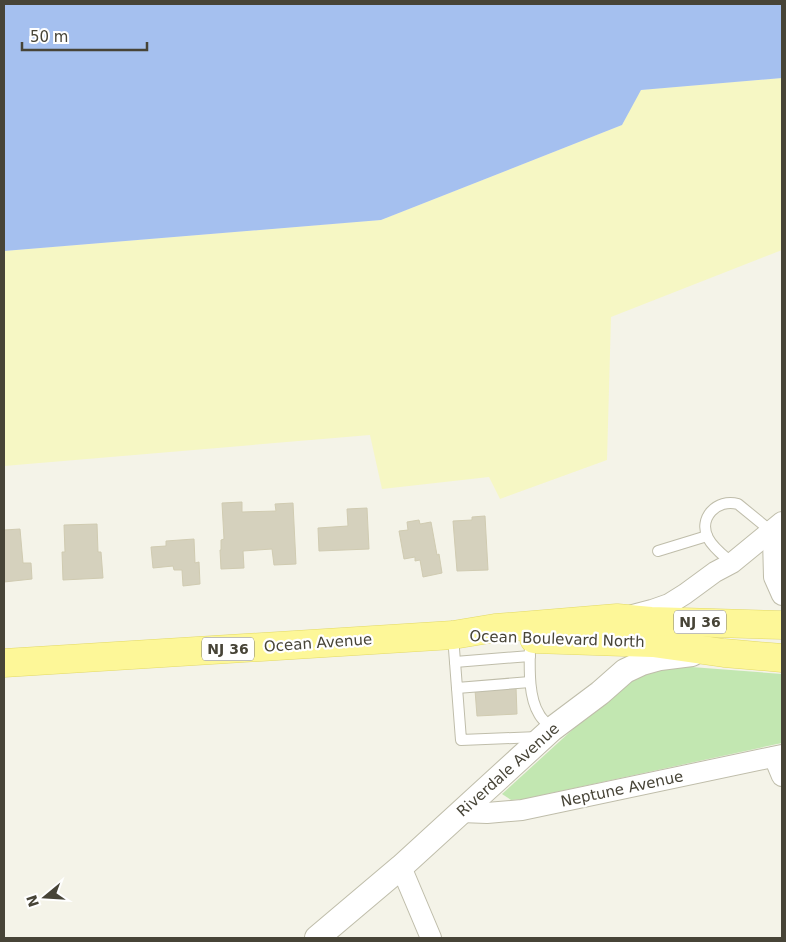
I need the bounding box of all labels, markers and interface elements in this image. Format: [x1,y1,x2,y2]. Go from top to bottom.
scale bar [22,20,148,52]
text: 50 m [30,28,68,46]
road number: NJ 36 [674,610,726,634]
street label: Ocean Boulevard North [469,627,645,651]
street label: Ocean Avenue [263,630,373,656]
road number: NJ 36 [202,638,254,661]
street label: Riverdale Avenue [453,719,563,821]
street label: Neptune Avenue [559,767,685,811]
north arrow [20,872,70,922]
text: N [23,893,42,909]

